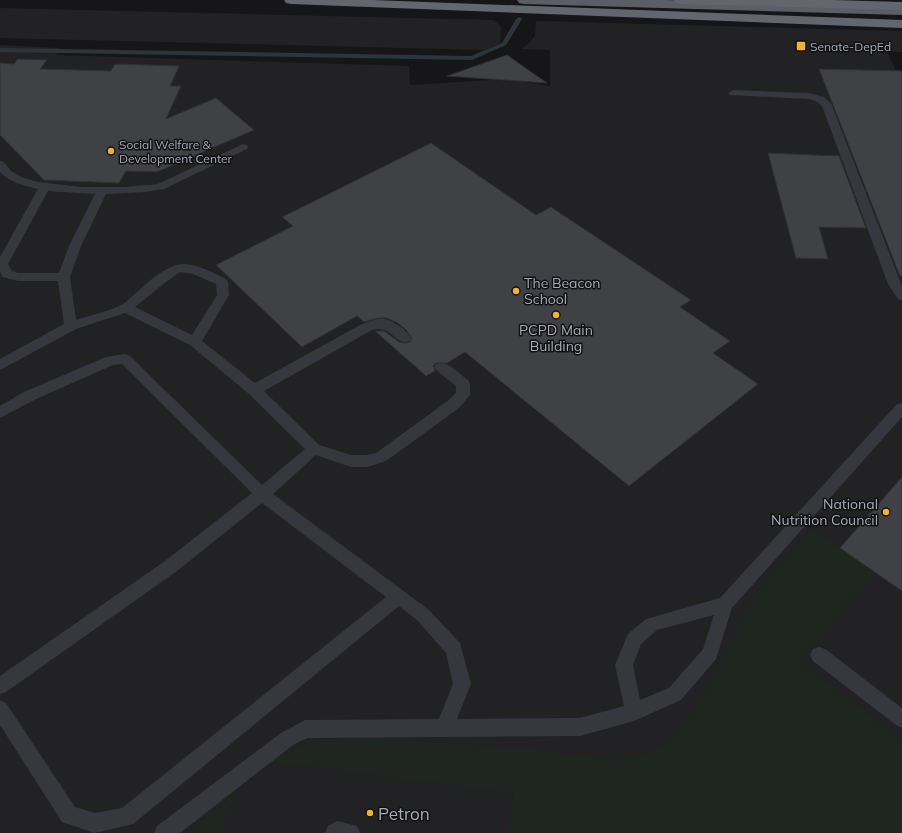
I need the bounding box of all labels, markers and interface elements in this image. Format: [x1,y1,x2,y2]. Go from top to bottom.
place label: Senate-DepEd [810,39,891,54]
marker: Senate-DepEd [795,40,807,52]
place label: Social Welfare & Development Center [119,137,233,166]
marker: Social Welfare & Development Center [106,146,116,156]
place label: The Beacon School [524,274,600,308]
marker: The Beacon School [511,286,521,296]
marker: PCPD Main Building [551,310,561,320]
place label: PCPD Main Building [519,321,593,355]
place label: National Nutrition Council [771,495,878,529]
marker: National Nutrition Council [881,507,891,517]
place label: Petron [378,803,430,824]
marker: Petron [365,808,375,818]

